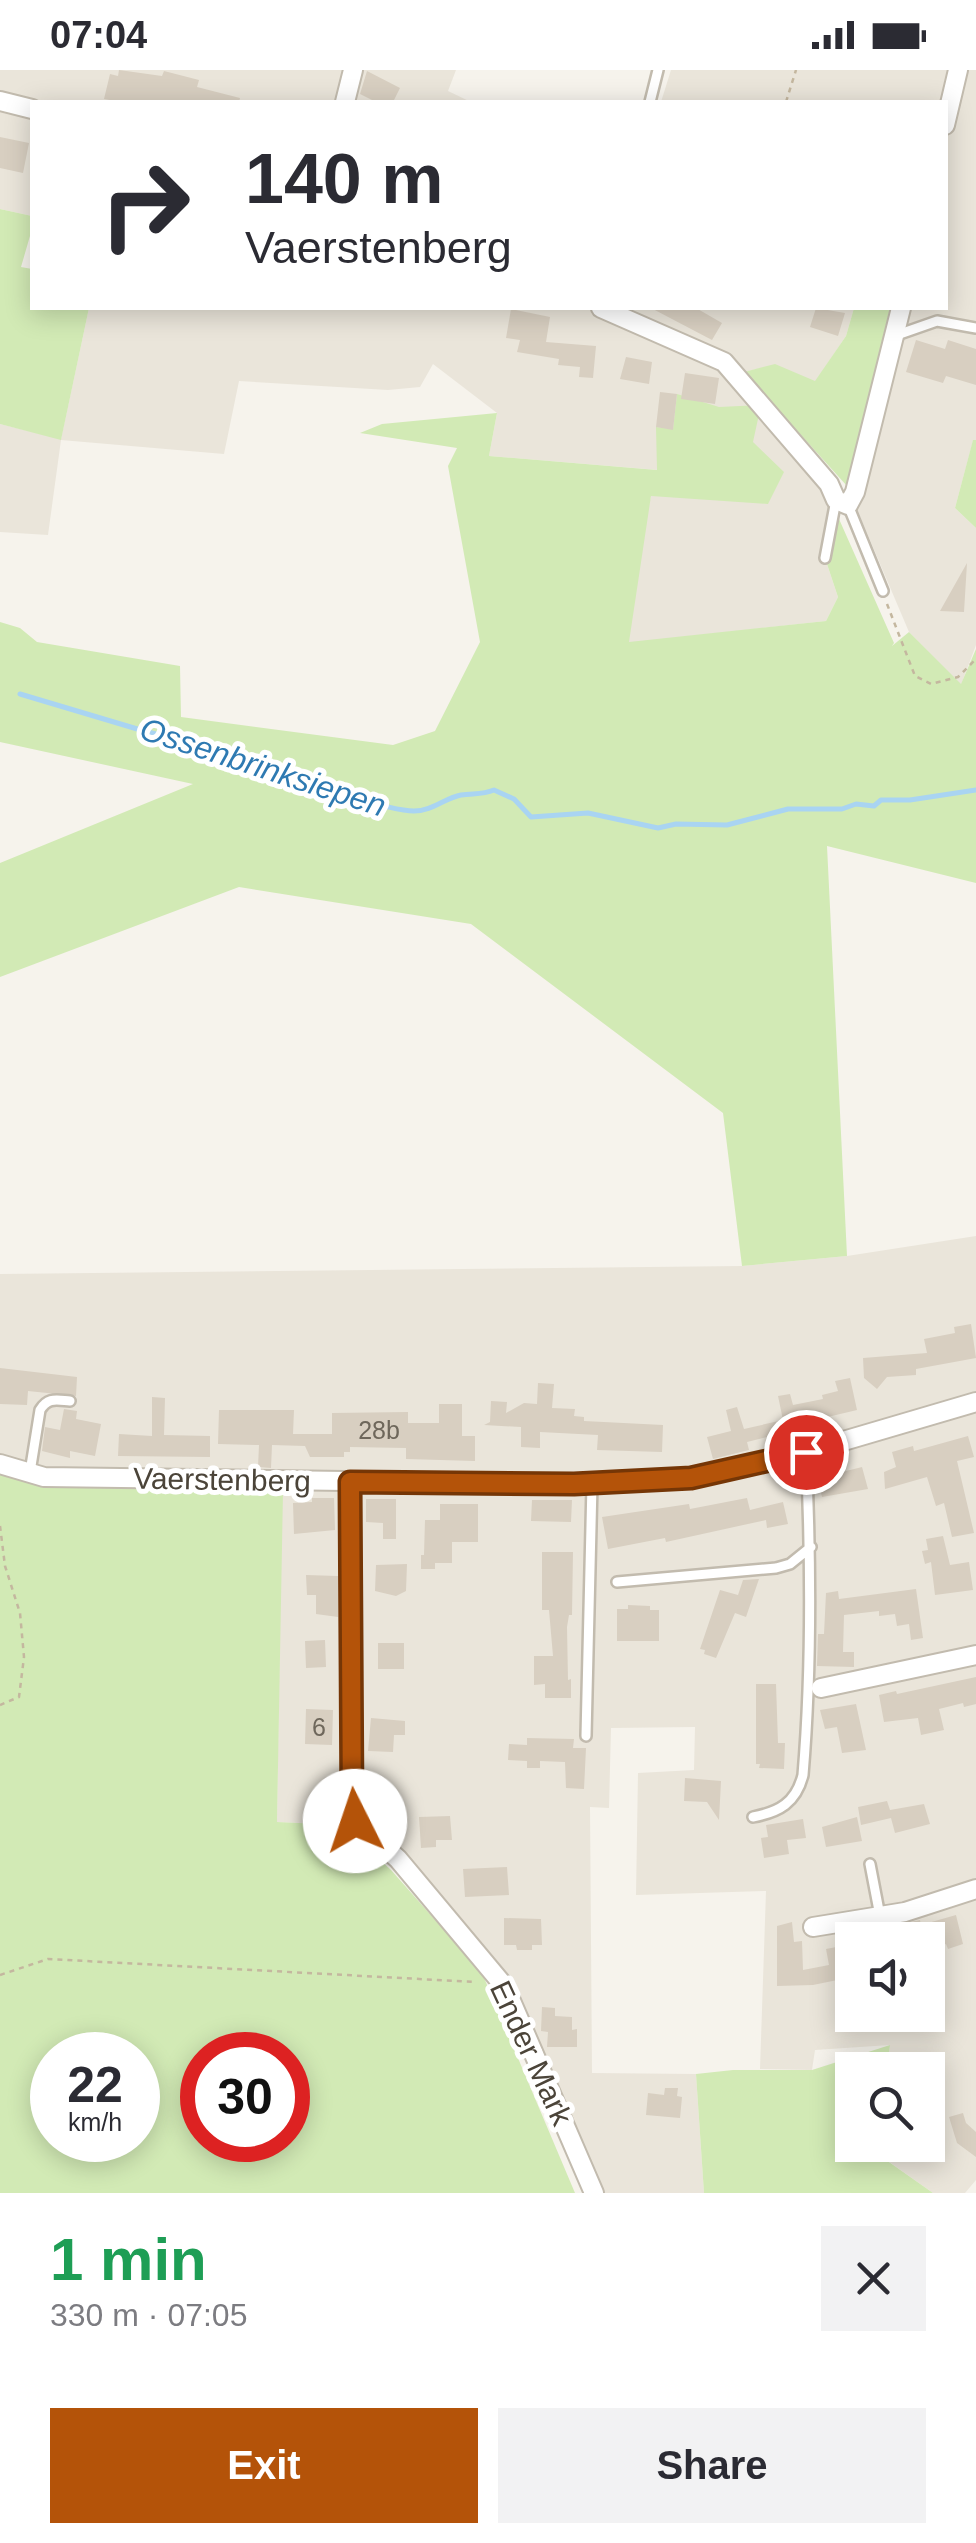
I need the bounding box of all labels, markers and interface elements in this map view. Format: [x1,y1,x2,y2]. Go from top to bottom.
text: 07:04 [50,14,147,56]
icon: right [80,140,210,270]
text: 140 m [245,140,443,218]
text: Vaerstenberg [245,222,512,273]
water label: Ossenbrinksiepen [136,710,390,824]
pin [764,1410,849,1495]
house number: 28b [358,1416,400,1444]
icon: arrive [779,1425,834,1480]
street label: Vaerstenberg [133,1461,311,1498]
house number: 6 [312,1713,326,1741]
position arrow [303,1769,407,1873]
map controls [835,1922,945,2162]
button: sound [835,1922,945,2032]
street label: Ender Mark [484,1976,580,2131]
speed limit sign: 30 [180,2032,310,2162]
button: search [835,2052,945,2162]
text: 22 [67,2057,123,2113]
text: km/h [68,2108,122,2136]
text: 1 min [50,2226,207,2293]
button: close [821,2226,926,2331]
text: 330 m · 07:05 [50,2297,247,2333]
button: Exit [50,2408,478,2523]
button: Share [498,2408,926,2523]

